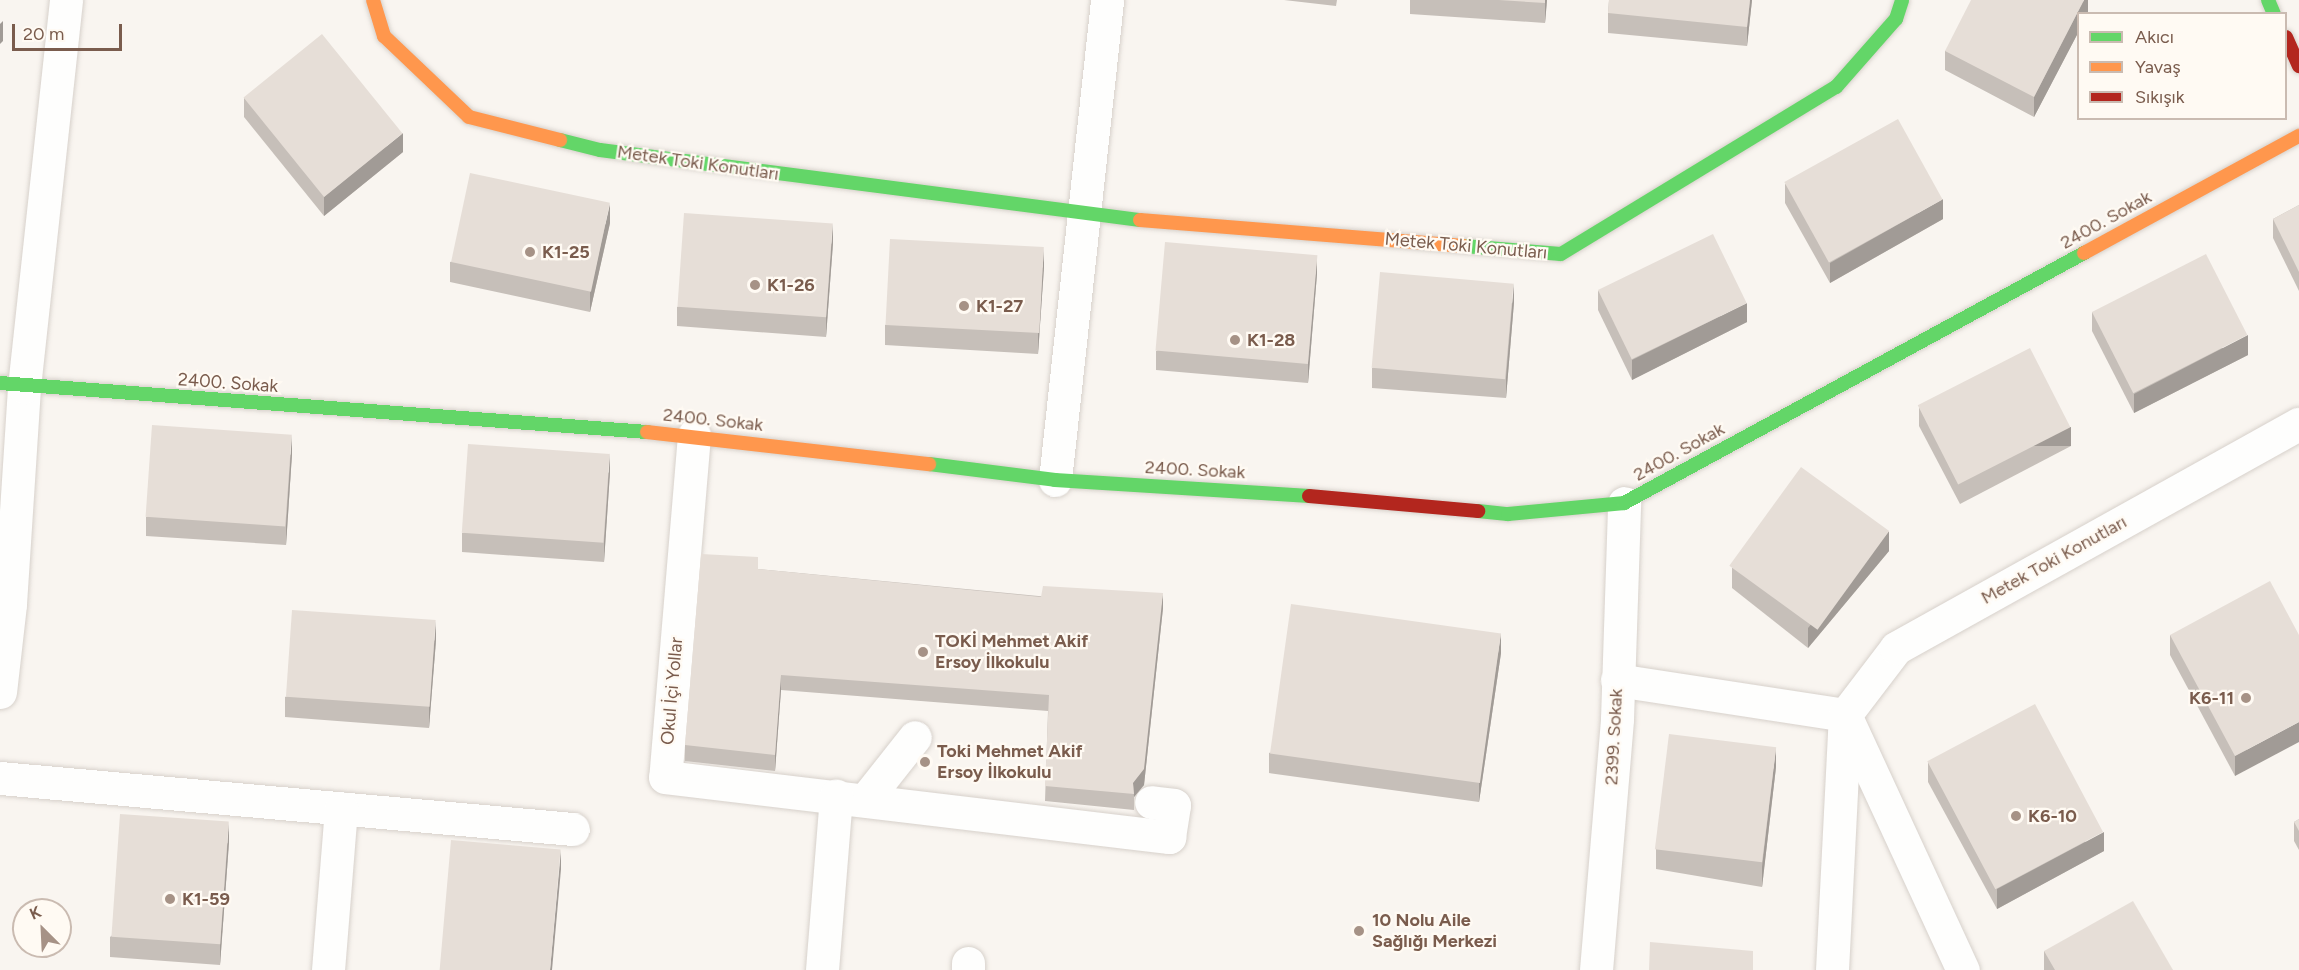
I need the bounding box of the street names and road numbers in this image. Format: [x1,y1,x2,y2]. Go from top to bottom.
street label: Metek Toki Konutları [616,141,780,185]
street label: 2400. Sokak [2057,186,2155,254]
street label: Metek Toki Konutları [1384,228,1548,264]
street label: 2400. Sokak [177,369,279,397]
street label: 2400. Sokak [662,404,764,436]
street label: 2400. Sokak [1630,418,1728,486]
street label: 2400. Sokak [1144,457,1246,483]
street label: Metek Toki Konutları [1977,511,2131,609]
street label: Okul İçi Yollar [657,636,687,746]
street label: 2399. Sokak [1601,688,1627,786]

